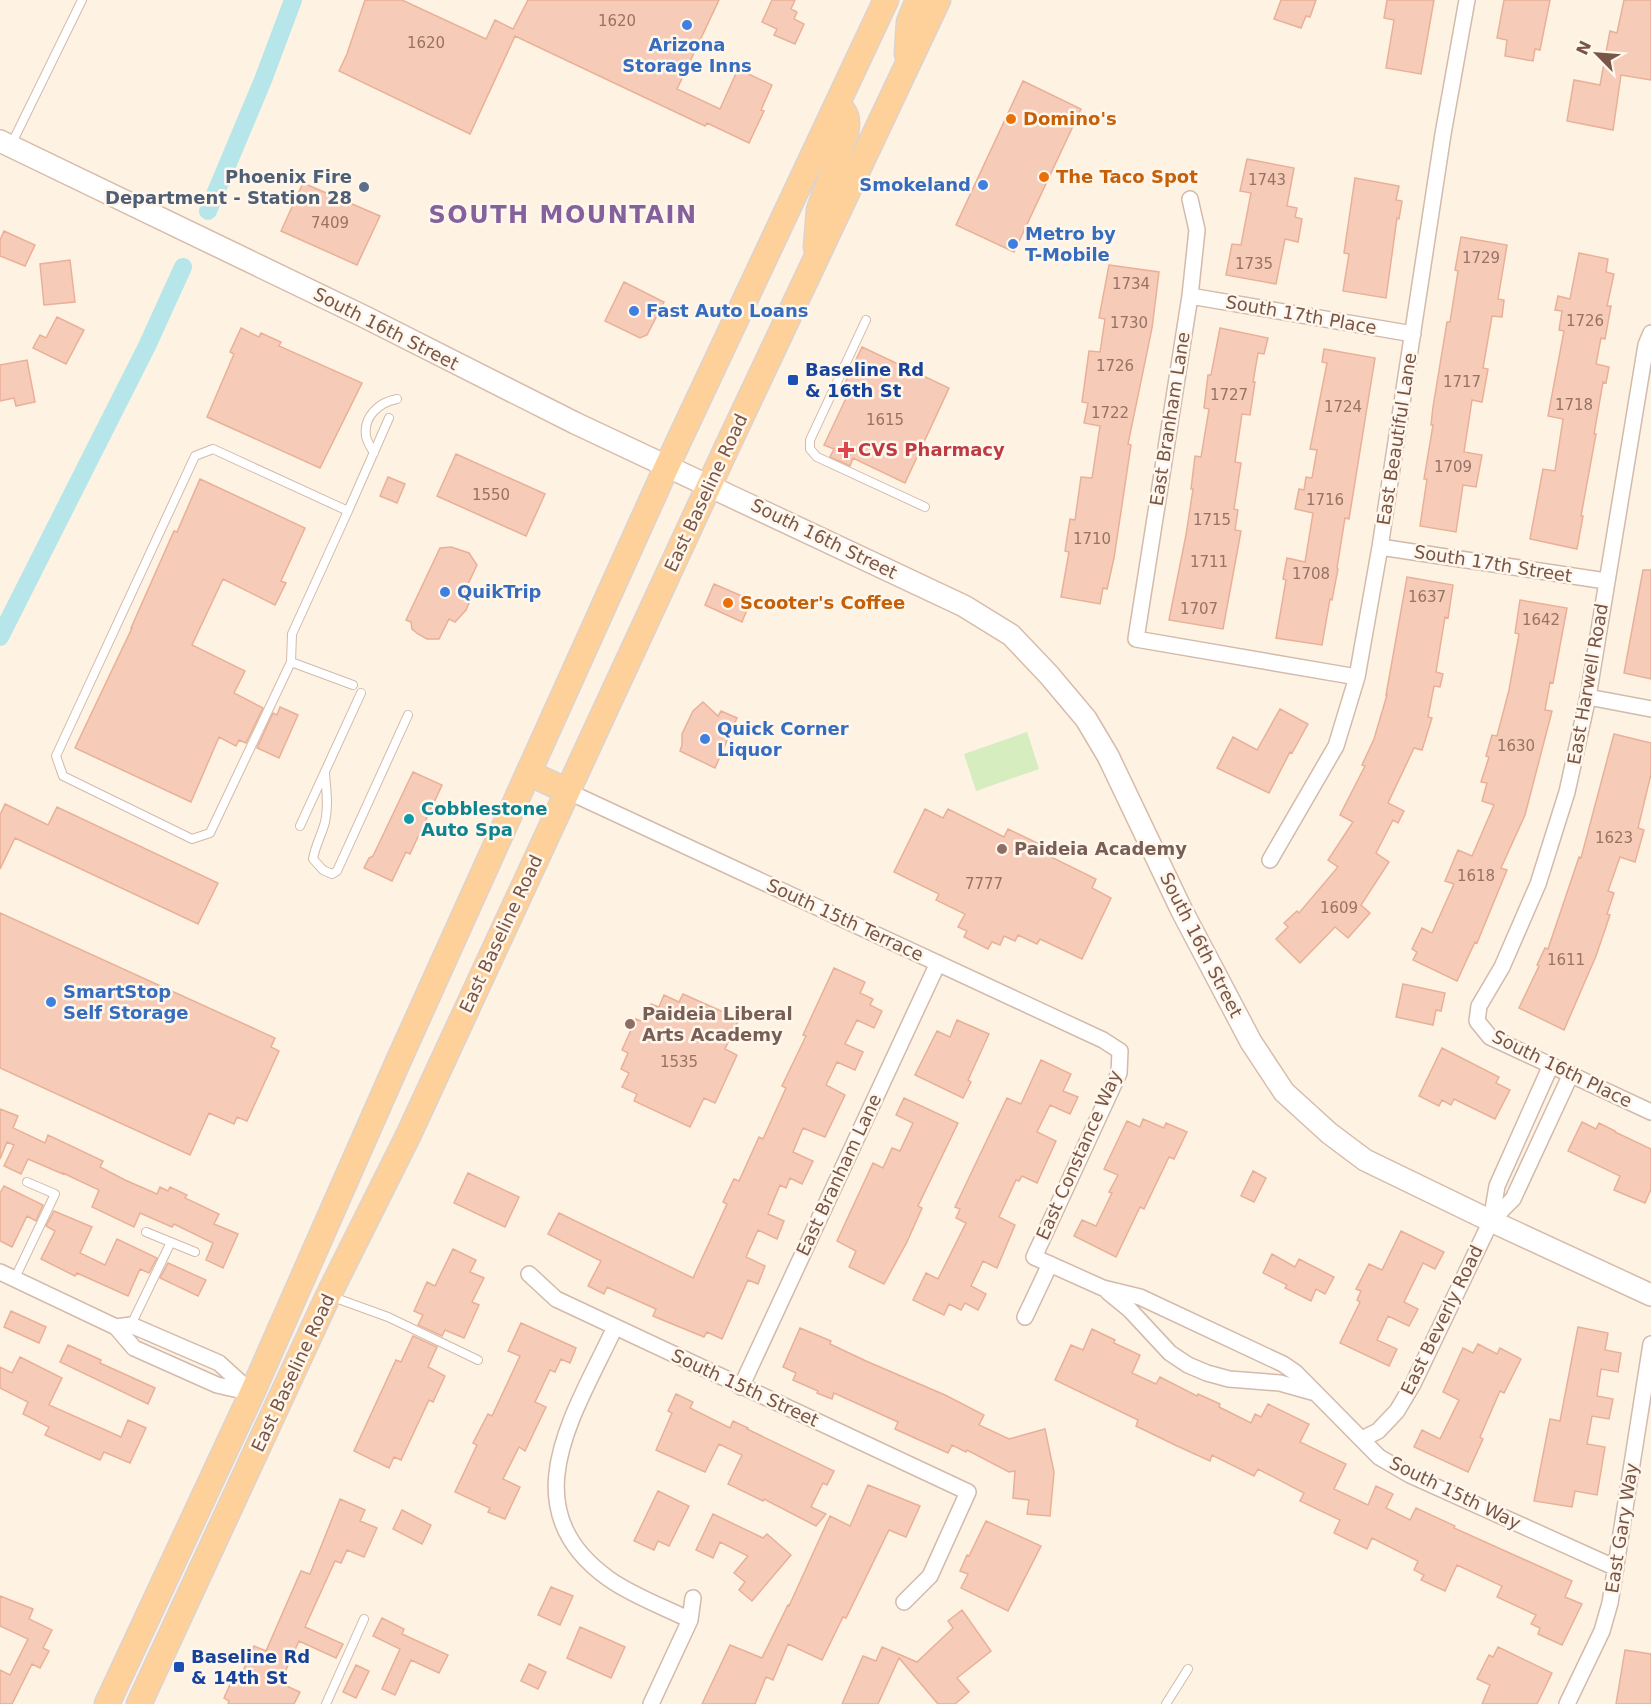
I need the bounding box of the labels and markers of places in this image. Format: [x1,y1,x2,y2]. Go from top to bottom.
marker: Arizona Storage Inns [680,18,694,32]
place label: Arizona Storage Inns [622,34,752,76]
place label: Domino's [1023,108,1117,129]
marker: Domino's [1004,112,1018,126]
place label: Phoenix Fire Department - Station 28 [105,166,352,208]
place label: The Taco Spot [1056,166,1198,187]
marker: The Taco Spot [1037,170,1051,184]
place label: Smokeland [859,174,971,195]
marker: Smokeland [976,178,990,192]
marker: Phoenix Fire Department - Station 28 [357,180,371,194]
place label: Metro by T-Mobile [1025,223,1116,265]
marker: Metro by T-Mobile [1006,237,1020,251]
place label: Fast Auto Loans [646,300,808,321]
marker: Fast Auto Loans [627,304,641,318]
place label: Baseline Rd & 16th St [805,359,924,401]
marker: Baseline Rd & 16th St [786,373,800,387]
place label: CVS Pharmacy [858,439,1005,460]
marker: CVS Pharmacy [839,443,853,457]
place label: QuikTrip [457,581,542,602]
marker: QuikTrip [438,585,452,599]
place label: Scooter's Coffee [740,592,905,613]
marker: Scooter's Coffee [721,596,735,610]
place label: Quick Corner Liquor [717,718,849,760]
marker: Quick Corner Liquor [698,732,712,746]
place label: Cobblestone Auto Spa [421,798,547,840]
marker: Cobblestone Auto Spa [402,812,416,826]
place label: Paideia Academy [1014,838,1187,859]
marker: Paideia Academy [995,842,1009,856]
place label: SmartStop Self Storage [63,981,189,1023]
marker: SmartStop Self Storage [44,995,58,1009]
place label: Paideia Liberal Arts Academy [642,1003,793,1045]
marker: Paideia Liberal Arts Academy [623,1017,637,1031]
place label: Baseline Rd & 14th St [191,1646,310,1688]
marker: Baseline Rd & 14th St [172,1660,186,1674]

